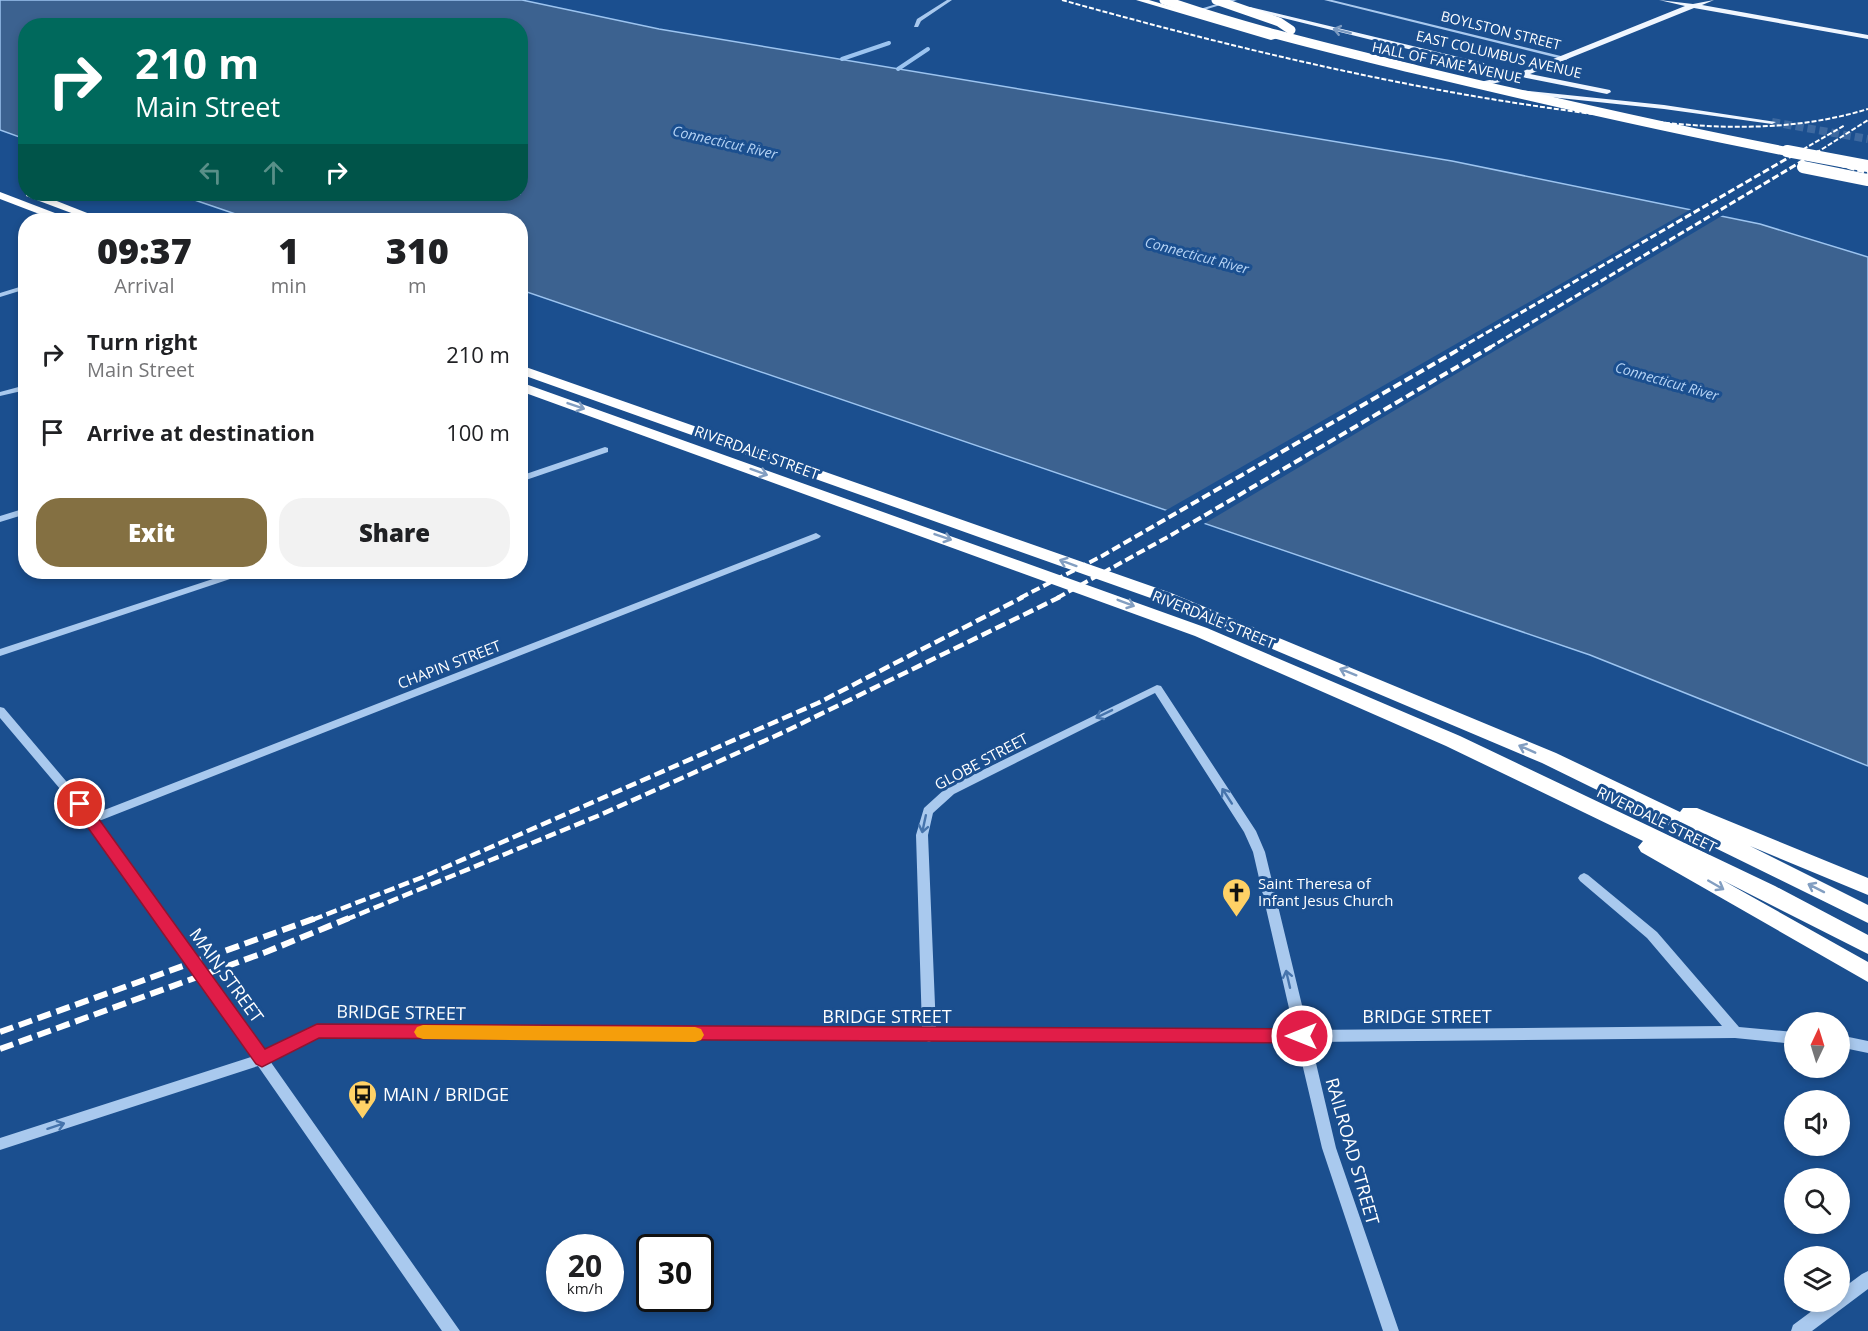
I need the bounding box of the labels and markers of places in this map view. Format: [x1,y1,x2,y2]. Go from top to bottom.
pin [54,778,105,829]
place label: Saint Theresa of Infant Jesus Church [1258,873,1393,910]
church icon: Saint Theresa of Infant Jesus Church [1221,876,1253,918]
bus stop icon: MAIN / BRIDGE [346,1078,378,1120]
place label: MAIN / BRIDGE [383,1082,509,1106]

